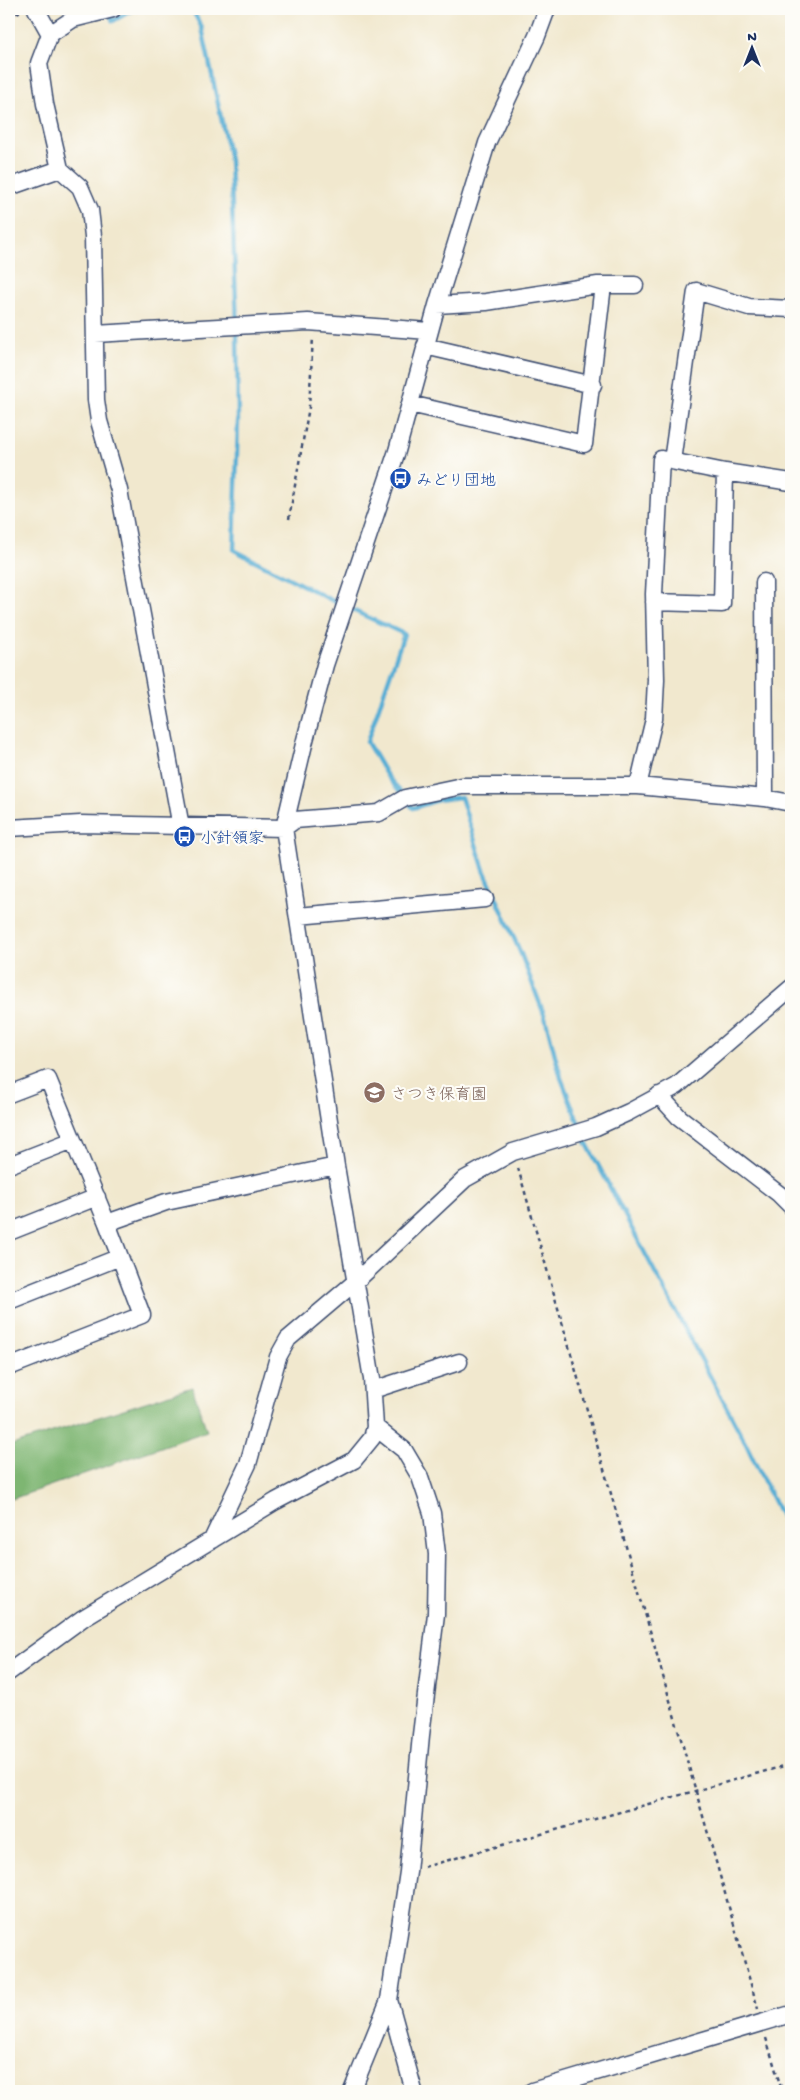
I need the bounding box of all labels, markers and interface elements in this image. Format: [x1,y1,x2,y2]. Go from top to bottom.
north arrow [728,22,778,72]
text: N [747,29,757,46]
bus stop icon: みどり団地 [388,467,412,491]
place label: みどり団地 [416,472,496,492]
bus stop icon: 小針領家 [172,825,196,849]
place label: 小針領家 [200,829,264,850]
school or university icon: さつき保育園 [363,1081,387,1105]
place label: さつき保育園 [391,1086,487,1106]

